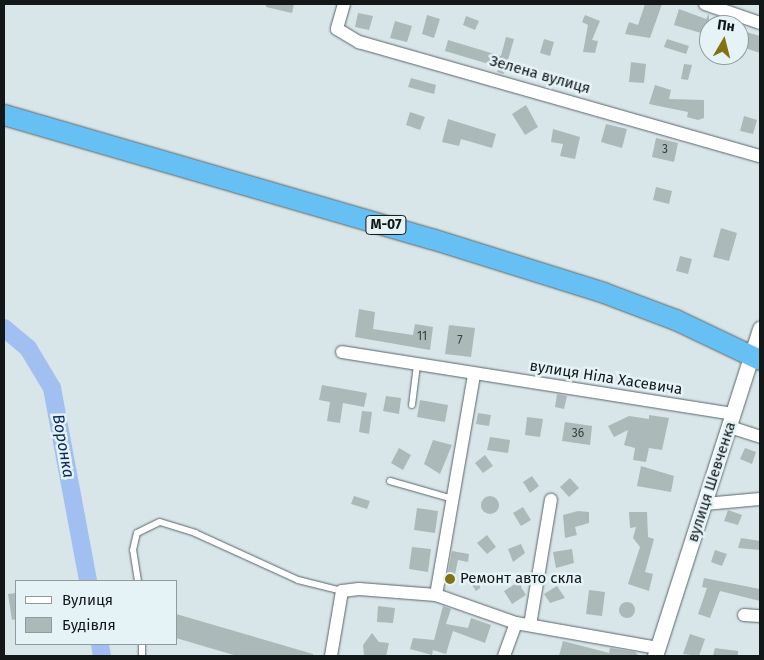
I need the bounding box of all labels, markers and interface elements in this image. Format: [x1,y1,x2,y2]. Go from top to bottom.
north arrow [699,15,749,65]
text: Пн [716,16,736,35]
street label: Зелена вулиця [488,52,592,98]
house number: 3 [662,143,668,157]
road number: М-07 [365,214,407,236]
house number: 11 [417,330,427,344]
house number: 7 [457,334,463,348]
street label: вулиця Ніла Хасевича [528,357,684,399]
water label: Воронка [48,413,78,479]
street label: вулиця Шевченка [684,420,740,544]
house number: 36 [572,427,584,441]
place label: Ремонт авто скла [460,570,582,588]
marker: Ремонт авто скла [444,573,456,585]
legend [15,580,178,645]
text: Вулиця [62,591,113,609]
text: Будівля [62,616,116,634]

